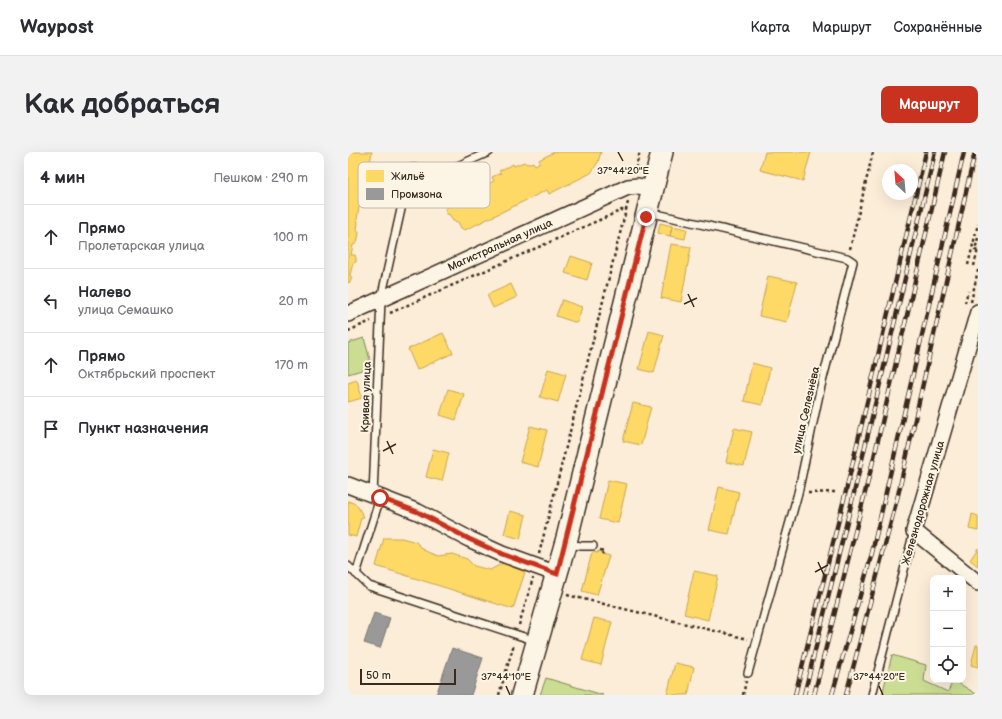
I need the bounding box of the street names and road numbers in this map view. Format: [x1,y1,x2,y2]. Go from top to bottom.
street label: Магистральная улица [446,216,555,274]
street label: Кривая улица [358,361,374,433]
street label: улица Селезнёва [790,365,822,455]
street label: Железнодорожная улица [899,439,947,567]

